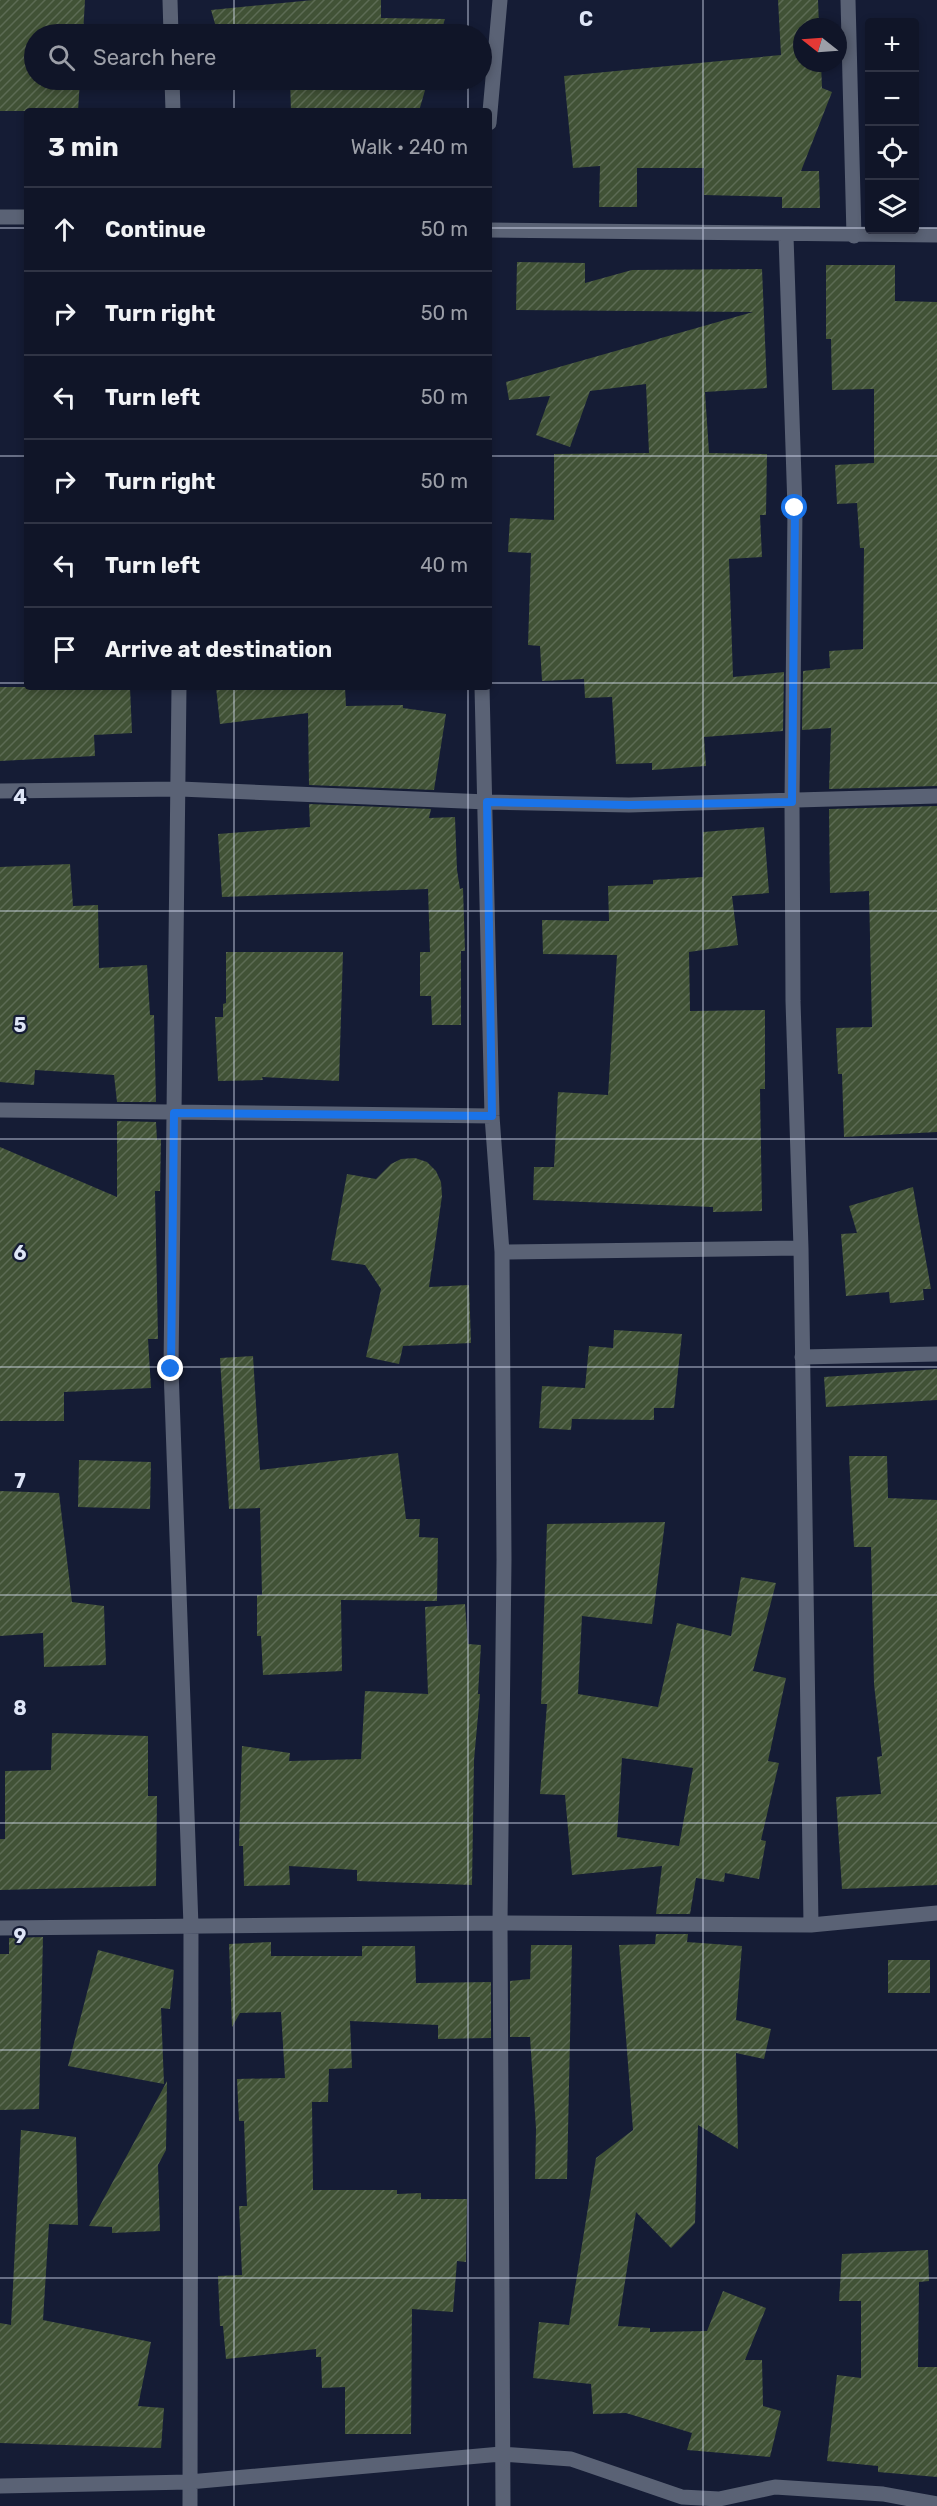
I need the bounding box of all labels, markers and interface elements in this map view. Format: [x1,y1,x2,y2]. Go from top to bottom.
text: C [579,7,593,31]
north arrow [793,18,847,72]
map controls [865,18,919,234]
button: + [865,18,919,72]
search box [24,24,492,90]
icon: search [45,41,78,74]
text: Search here [93,44,216,71]
button: − [865,72,919,126]
button: locate [865,126,919,180]
text: 3 min [48,132,119,163]
text: Walk · 240 m [351,135,468,159]
button: layers [865,180,919,234]
icon: ahead [48,213,81,246]
text: Continue [105,216,206,243]
text: 50 m [421,217,468,241]
icon: right [48,297,81,330]
text: Turn right [105,300,215,327]
text: 50 m [421,301,468,325]
icon: left [48,381,81,414]
text: Turn left [105,384,200,411]
text: 50 m [421,385,468,409]
icon: right [48,465,81,498]
text: Turn right [105,468,215,495]
text: 50 m [421,469,468,493]
route start [781,494,807,520]
icon: left [48,549,81,582]
text: Turn left [105,552,200,579]
text: 40 m [420,553,468,577]
icon: arrive [48,633,81,666]
text: Arrive at destination [105,636,332,663]
text: 4 [13,785,27,809]
text: 5 [14,1013,27,1037]
text: 6 [13,1241,27,1265]
route end [157,1355,183,1381]
text: 7 [14,1469,26,1493]
text: 8 [13,1696,27,1720]
text: 9 [14,1924,27,1948]

